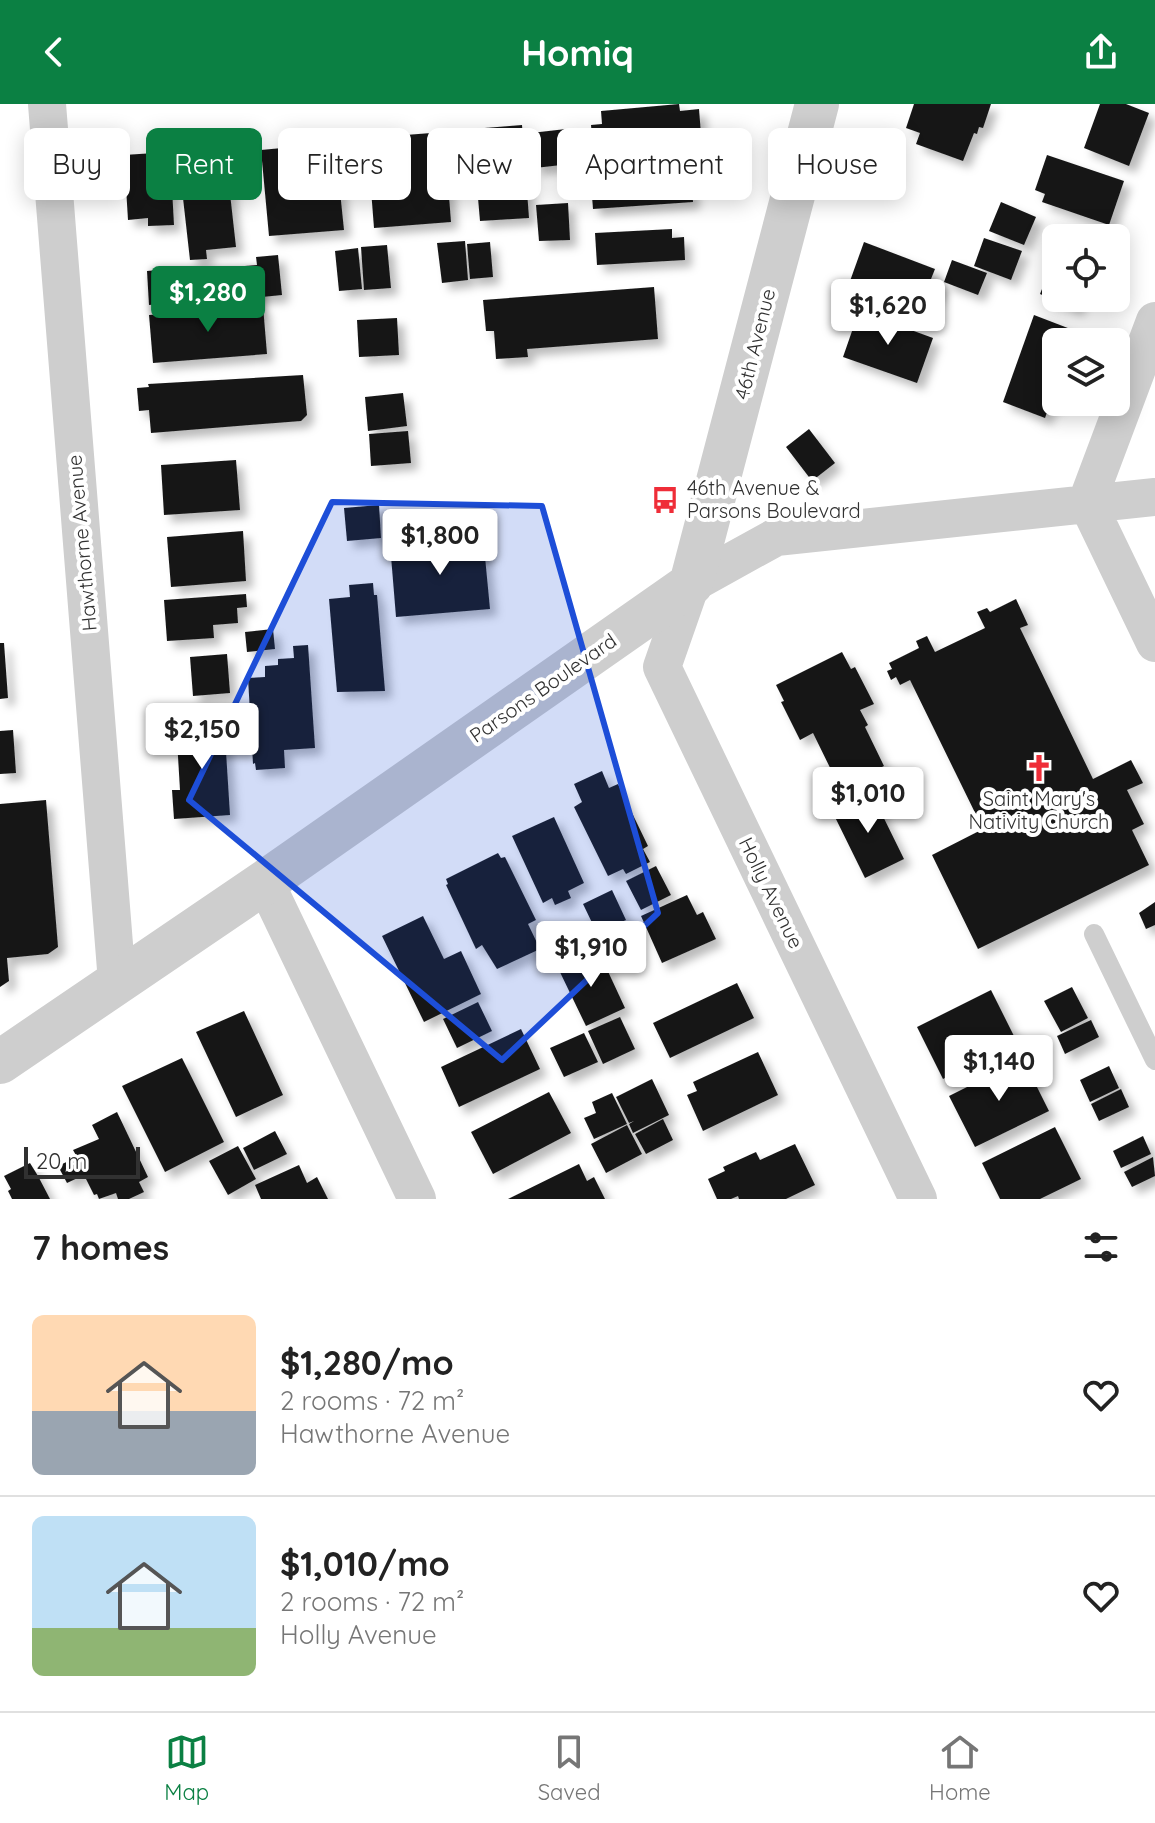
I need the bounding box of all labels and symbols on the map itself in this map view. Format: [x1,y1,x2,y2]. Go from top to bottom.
pin: $1,280 [143,266,273,334]
pin: $1,620 [823,279,953,347]
street label: 46th Avenue [729,286,780,402]
street label: Hawthorne Avenue [61,454,102,632]
place label: 46th Avenue & Parsons Boulevard [687,475,861,523]
bus stop icon: 46th Avenue & Parsons Boulevard [650,485,680,515]
pin: $1,800 [375,509,505,577]
street label: Parsons Boulevard [464,628,621,748]
pin: $2,150 [137,703,267,771]
church icon: Saint Mary's Nativity Church [1024,753,1054,783]
pin: $1,010 [803,767,933,835]
place label: Saint Mary's Nativity Church [969,786,1109,834]
street label: Holly Avenue [734,833,809,952]
pin: $1,910 [526,921,656,989]
pin: $1,140 [934,1035,1064,1103]
scale bar [24,1143,140,1179]

